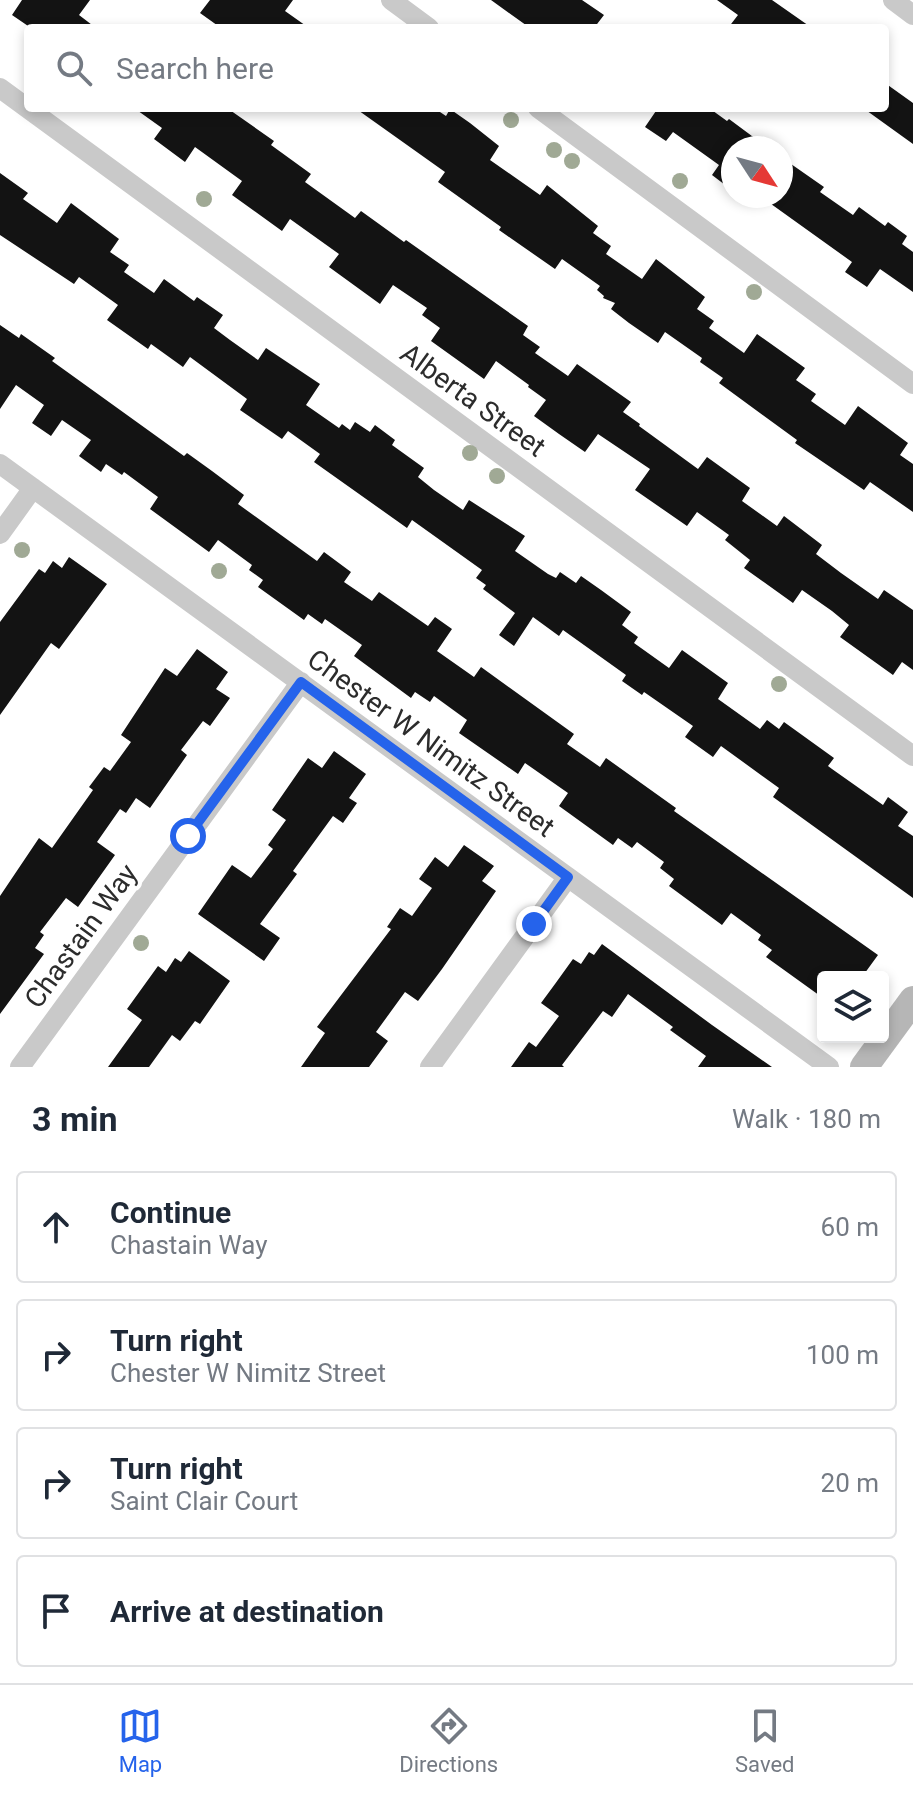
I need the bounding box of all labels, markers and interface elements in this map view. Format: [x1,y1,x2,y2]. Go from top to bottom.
search box [24,24,889,112]
icon: search [52,46,96,90]
text: Search here [116,51,274,86]
north arrow [721,136,793,208]
street label: Alberta Street [394,336,552,464]
street label: Chester W Nimitz Street [301,642,561,844]
route start [170,818,206,854]
street label: Chastain Way [18,858,144,1014]
route end [516,906,552,942]
map controls [817,971,889,1043]
button: layers [817,971,889,1043]
text: 3 min [32,1099,117,1139]
text: Walk · 180 m [732,1104,881,1134]
text: Continue [110,1195,231,1230]
icon: ahead [34,1205,78,1249]
text: 60 m [821,1212,879,1242]
text: Chastain Way [110,1230,268,1260]
text: Turn right [110,1323,243,1358]
icon: right [34,1333,78,1377]
text: 100 m [806,1340,879,1370]
text: Chester W Nimitz Street [110,1358,386,1388]
text: Turn right [110,1451,243,1486]
icon: right [34,1461,78,1505]
text: 20 m [821,1468,879,1498]
text: Saint Clair Court [110,1486,298,1516]
icon: arrive [34,1589,78,1633]
text: Arrive at destination [110,1594,384,1629]
tab: Map [118,1704,162,1777]
tab: Directions [399,1704,498,1777]
tab: Saved [735,1704,795,1777]

